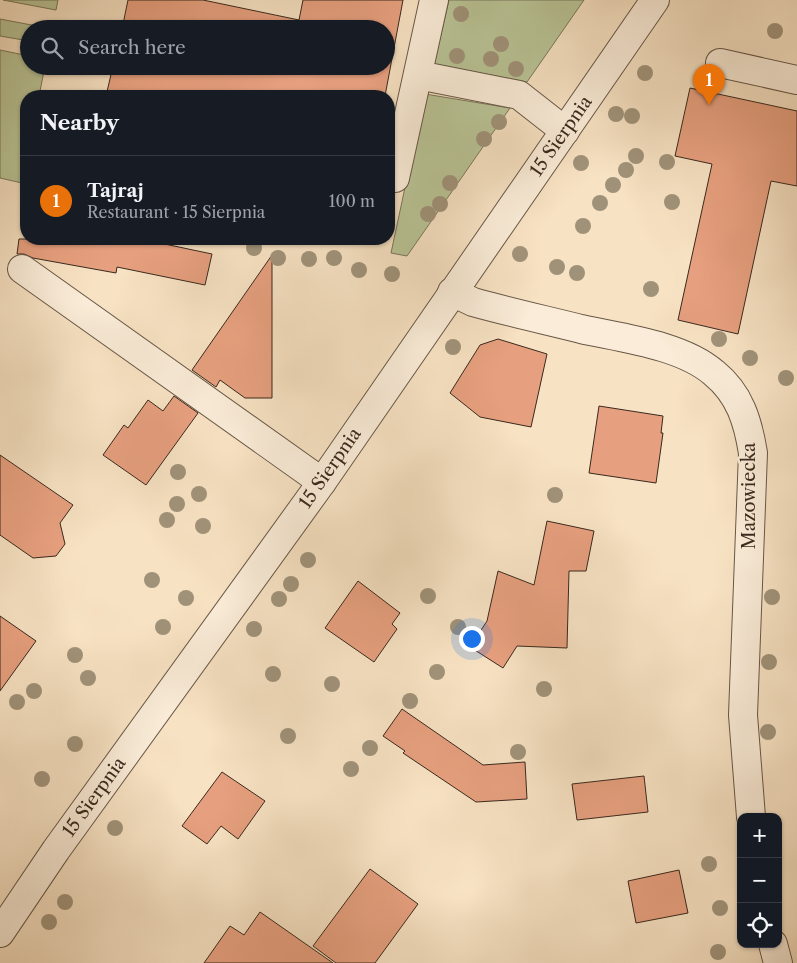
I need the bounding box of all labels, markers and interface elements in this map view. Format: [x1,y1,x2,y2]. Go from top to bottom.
search box [20,20,395,75]
icon: search [38,34,66,62]
text: Search here [78,36,186,59]
pin: 1 [693,64,725,105]
street label: 15 Sierpnia [525,91,597,181]
text: Nearby [40,110,119,135]
text: Tajraj [87,179,144,202]
text: 1 [52,191,60,211]
text: 100 m [329,191,375,211]
text: Restaurant · 15 Sierpnia [87,202,265,222]
street label: 15 Sierpnia [294,423,366,513]
street label: Mazowiecka [738,442,760,549]
your location [459,626,485,652]
street label: 15 Sierpnia [58,752,131,841]
map controls [737,813,782,948]
button: + [737,813,782,858]
button: − [737,858,782,903]
button: locate [737,903,782,948]

